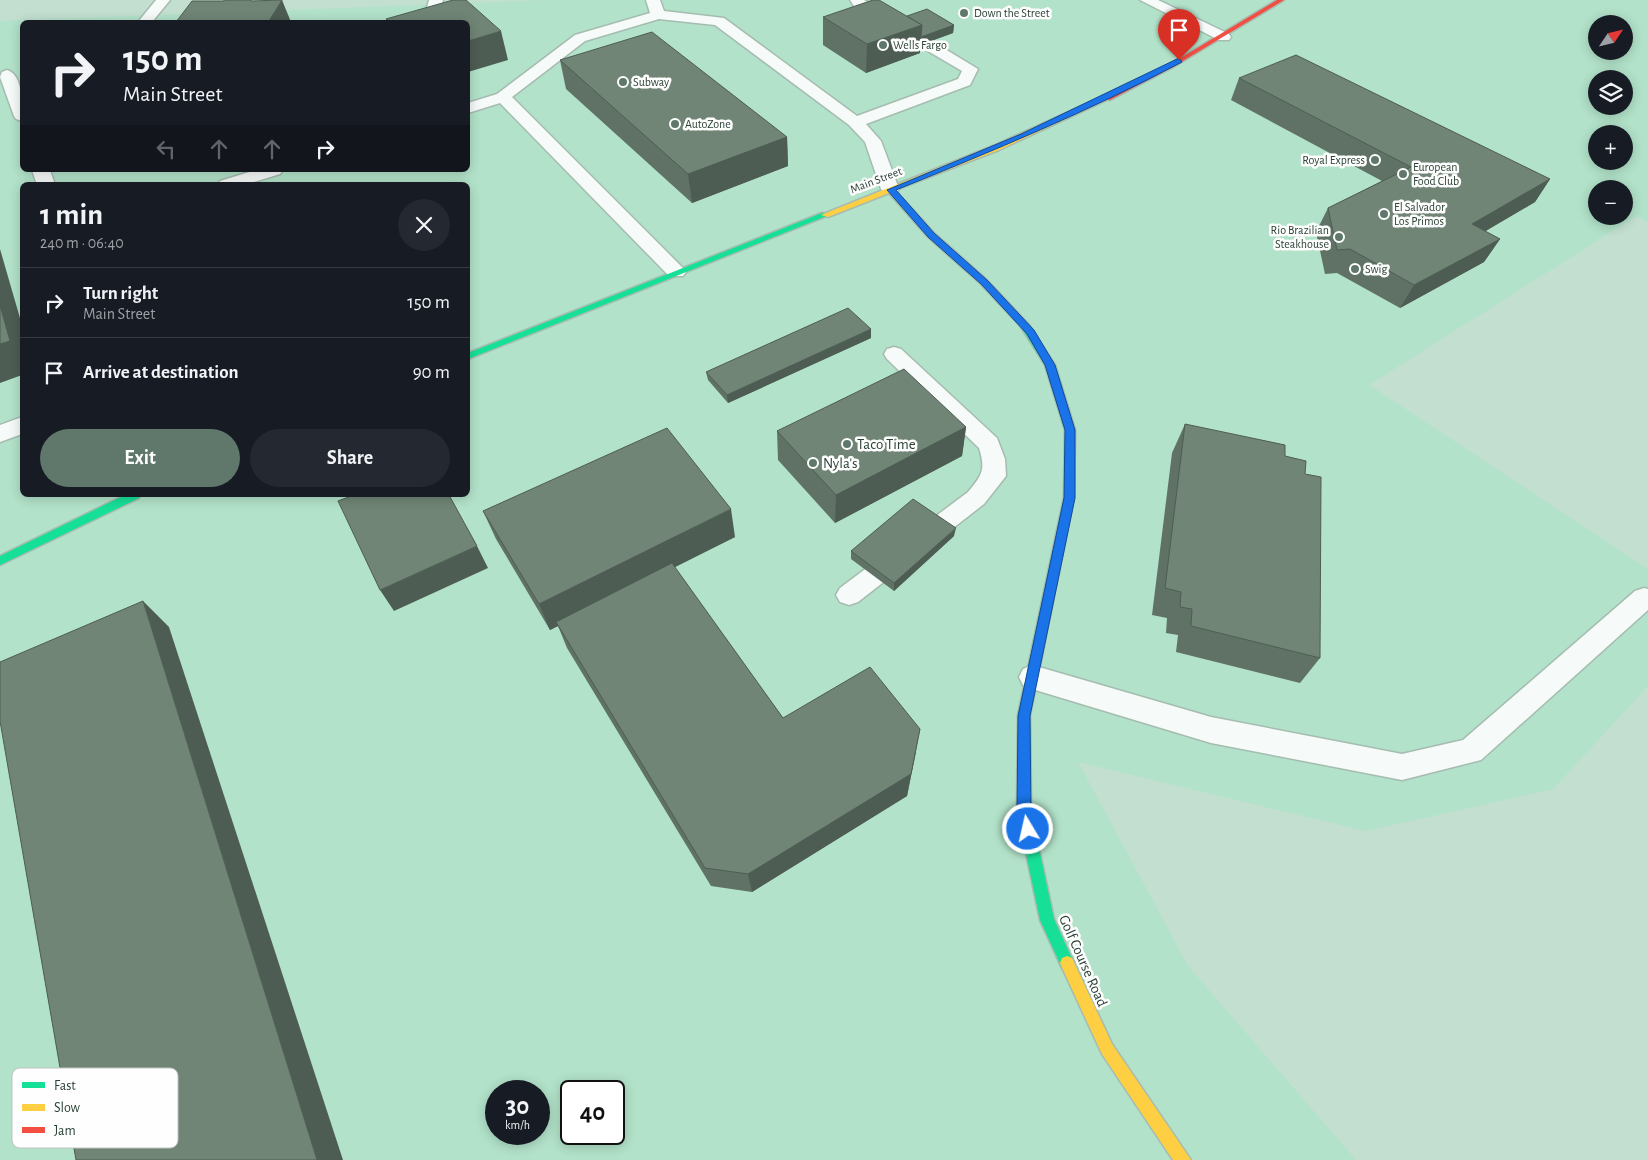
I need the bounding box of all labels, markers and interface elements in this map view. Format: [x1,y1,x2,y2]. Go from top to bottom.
marker: Down the Street [958,7,970,19]
place label: Down the Street [974,7,1050,19]
pin [1158,9,1200,60]
north arrow [1588,15,1632,60]
map controls [1588,15,1633,225]
icon: arrive [1165,16,1193,44]
marker: Wells Fargo [877,39,889,51]
place label: Wells Fargo [893,39,947,51]
icon: right [40,40,105,105]
text: 150 m [123,42,203,77]
button: layers [1588,70,1633,115]
marker: Subway [617,76,629,88]
place label: Subway [633,76,669,89]
text: Main Street [123,83,222,105]
marker: AutoZone [669,118,681,130]
place label: AutoZone [685,118,731,130]
button: + [1588,125,1633,170]
icon: left [152,135,180,163]
icon: ahead [205,135,233,163]
icon: ahead [258,135,286,163]
icon: right [311,135,339,163]
place label: Royal Express [1302,154,1365,167]
marker: Royal Express [1369,154,1381,166]
place label: European Food Club [1413,161,1459,187]
street label: Main Street [849,165,904,195]
marker: European Food Club [1397,168,1409,180]
button: − [1588,180,1633,225]
button: close [398,199,450,251]
text: 1 min [40,200,103,230]
place label: El Salvador Los Primos [1394,201,1445,227]
marker: El Salvador Los Primos [1378,208,1390,220]
place label: Rio Brazilian Steakhouse [1271,224,1329,250]
marker: Rio Brazilian Steakhouse [1333,231,1345,243]
text: 240 m · 06:40 [40,235,124,251]
marker: Swig [1349,263,1361,275]
place label: Swig [1365,263,1387,275]
text: Turn right [83,284,158,303]
icon: right [40,289,68,317]
text: 150 m [407,293,450,312]
text: Main Street [83,306,155,322]
icon: arrive [40,359,68,387]
text: Arrive at destination [83,363,239,382]
text: 90 m [413,363,450,382]
button: Exit [40,429,240,487]
button: Share [250,429,450,487]
place label: Taco Time [857,437,916,452]
marker: Taco Time [841,438,853,450]
place label: Nyla's [823,456,857,471]
marker: Nyla's [807,457,819,469]
position arrow [1001,802,1053,854]
street label: Golf Course Road [1056,913,1110,1009]
legend [12,1068,178,1148]
text: Fast [54,1079,76,1093]
speed limit sign: 40 [560,1080,625,1145]
text: 30 [506,1094,529,1119]
text: Slow [54,1101,81,1115]
text: km/h [505,1119,530,1131]
text: Jam [54,1124,76,1138]

